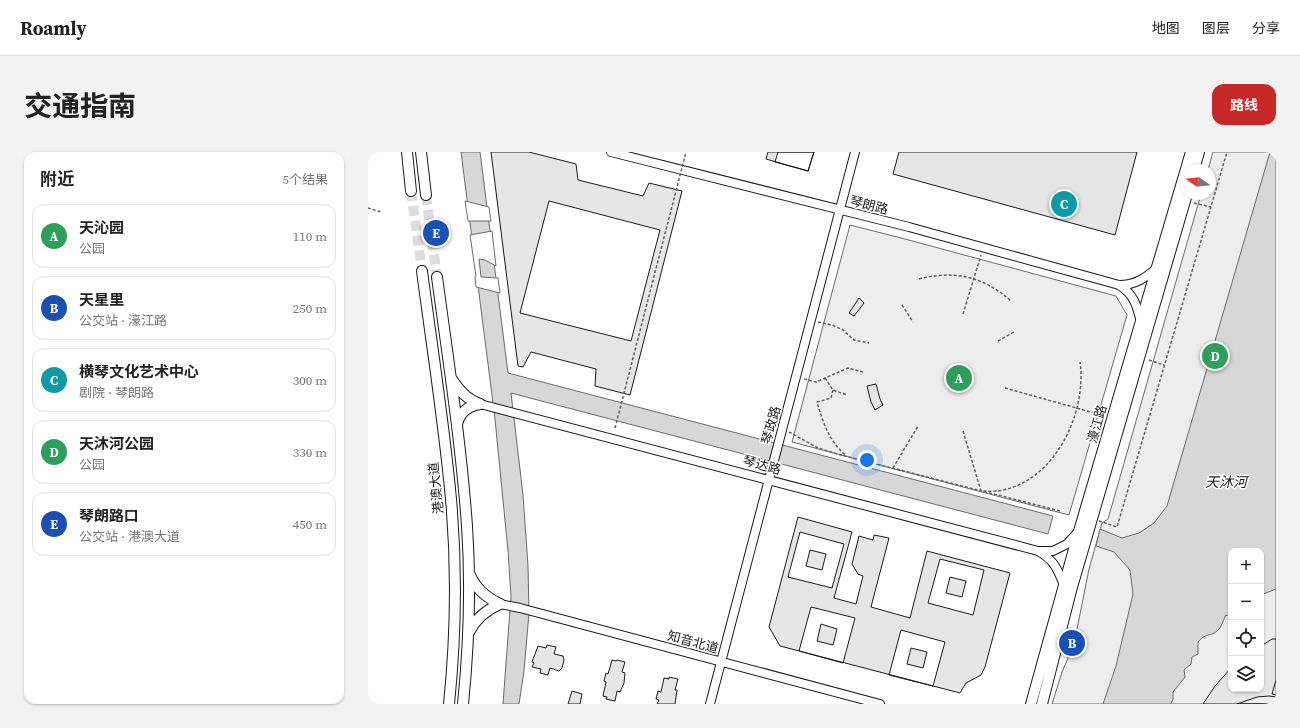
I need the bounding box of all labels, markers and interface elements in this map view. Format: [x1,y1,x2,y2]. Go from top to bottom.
text: Roamly [20,15,87,41]
text: 地图 [1152,18,1180,38]
text: 图层 [1202,18,1230,38]
text: 分享 [1252,18,1280,38]
button: 路线 [1212,84,1276,125]
text: 交通指南 [24,87,136,125]
north arrow [1180,164,1216,200]
text: 附近 [40,167,74,191]
text: 5个结果 [282,171,328,188]
pin: C [1051,189,1077,219]
street label: 琴朗路 [848,192,890,218]
text: 天沁园 [79,217,124,238]
pin: E [423,218,449,248]
text: A [50,228,58,245]
text: 110 m [293,228,327,245]
text: 公园 [79,240,105,257]
text: 天星里 [79,289,124,310]
text: B [50,300,58,317]
text: 250 m [293,300,327,317]
text: 公交站 · 濠江路 [79,312,167,329]
pin: D [1202,341,1228,371]
text: 横琴文化艺术中心 [79,361,199,382]
pin: A [946,363,972,393]
text: C [50,372,58,389]
text: 300 m [293,372,327,389]
text: 剧院 · 琴朗路 [79,384,154,401]
street label: 濠江路 [1083,403,1111,445]
street label: 琴政路 [758,404,784,446]
text: 天沐河公园 [79,433,154,454]
text: D [49,444,59,461]
text: 330 m [293,444,327,461]
your location [857,450,877,470]
street label: 琴达路 [741,452,783,478]
text: 公园 [79,456,105,473]
street label: 港澳大道 [425,461,447,515]
water label: 天沐河 [1205,472,1250,492]
text: 琴朗路口 [79,505,139,526]
text: E [50,516,58,533]
text: 450 m [293,516,327,533]
text: 公交站 · 港澳大道 [79,528,180,545]
map controls [1228,548,1264,692]
button: + [1228,548,1264,584]
button: − [1228,584,1264,620]
button: locate [1228,620,1264,656]
street label: 知音北道 [666,627,720,657]
pin: B [1059,628,1085,658]
button: layers [1228,656,1264,692]

